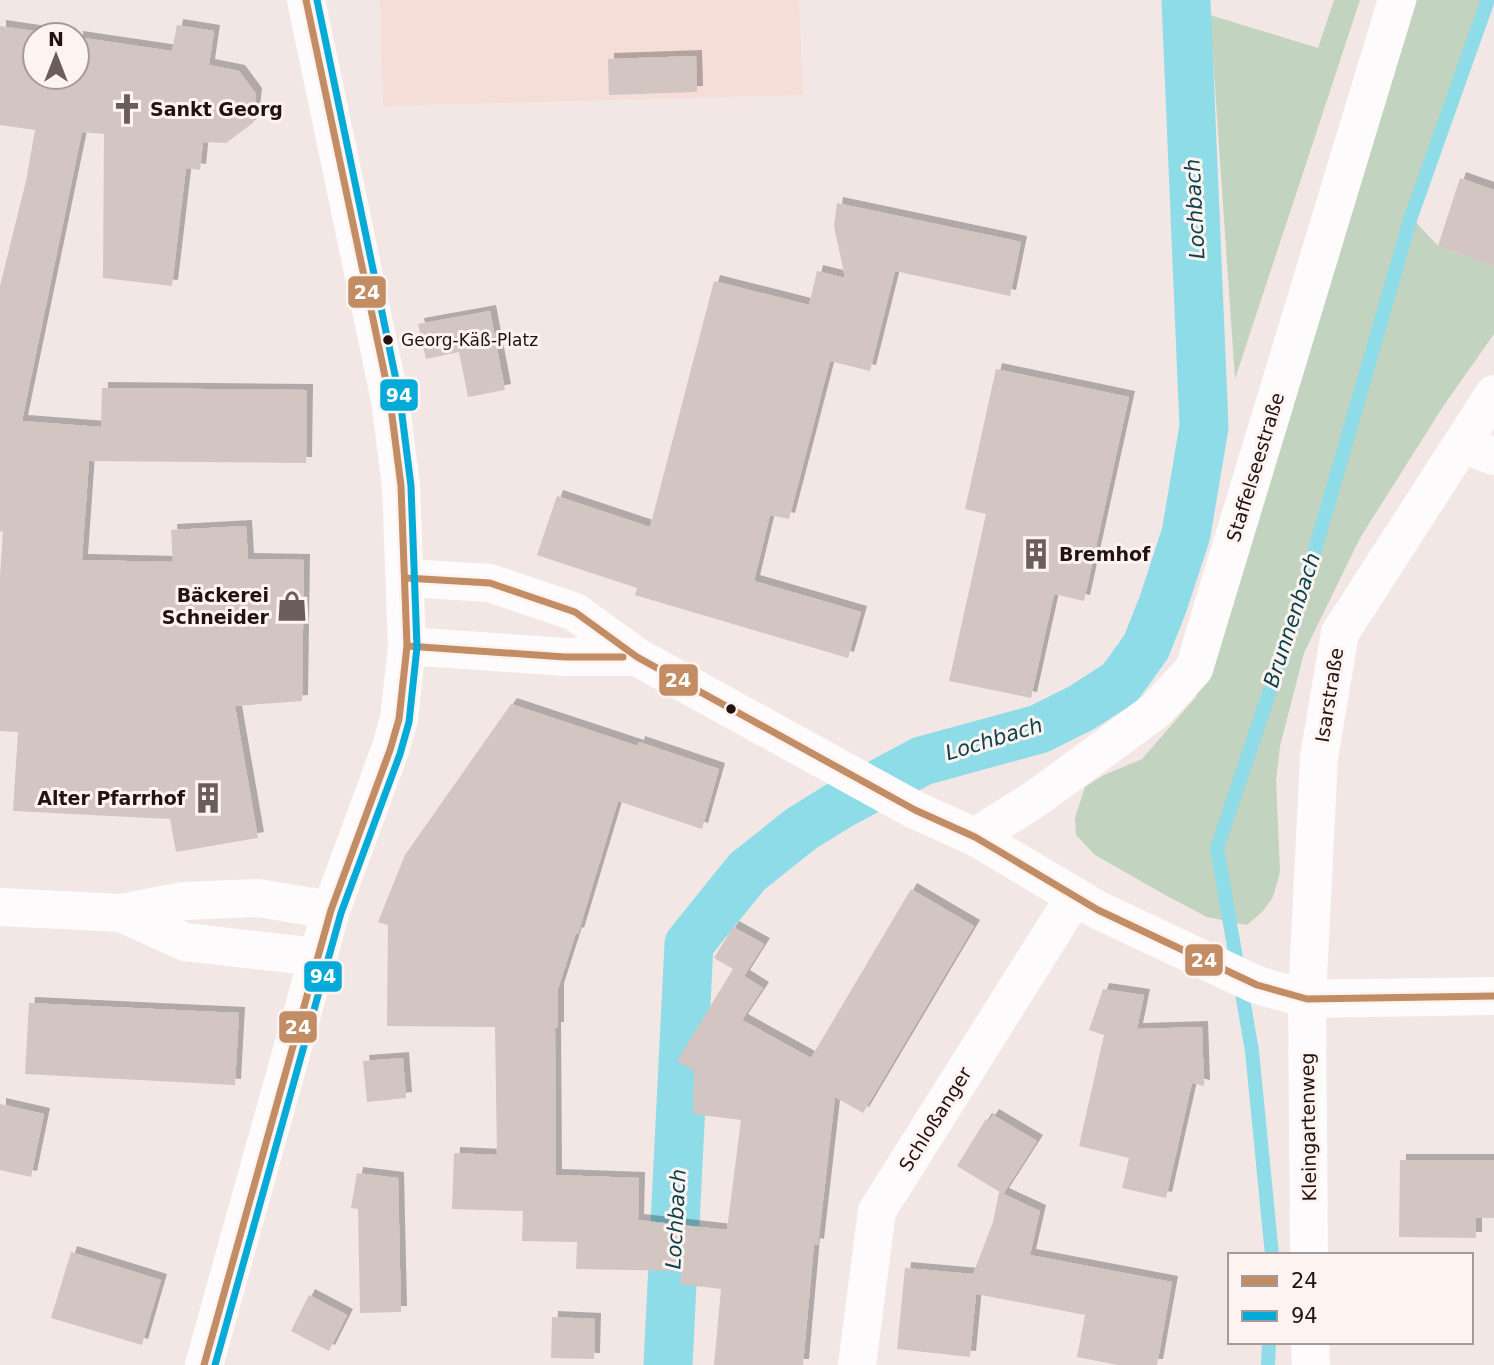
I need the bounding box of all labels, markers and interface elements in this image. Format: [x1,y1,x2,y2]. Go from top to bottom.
north arrow [21,21,91,91]
text: N [48,28,64,50]
church icon: Sankt Georg [110,92,144,126]
place label: Sankt Georg [150,98,283,120]
water label: Lochbach [1180,158,1210,260]
line badge: 24 [347,275,387,309]
text: 24 [354,281,380,303]
place label: Georg-Käß-Platz [401,330,538,350]
marker: Georg-Käß-Platz [381,333,395,347]
line badge: 94 [379,378,419,412]
text: 94 [386,384,412,406]
street label: Staffelseestraße [1222,390,1288,544]
building icon: Bremhof [1019,537,1053,571]
place label: Bremhof [1059,543,1151,565]
water label: Brunnenbach [1259,550,1325,690]
place label: Bäckerei Schneider [162,584,270,628]
shop icon: Bäckerei Schneider [275,589,309,623]
street label: Isarstraße [1311,646,1347,744]
line badge: 24 [658,663,699,697]
text: 24 [665,669,691,691]
unlabelled marker [724,702,738,716]
water label: Lochbach [942,713,1046,765]
building icon: Alter Pfarrhof [191,781,225,815]
place label: Alter Pfarrhof [37,787,186,809]
line badge: 24 [1184,943,1224,977]
text: 24 [1191,949,1217,971]
line badge: 94 [303,960,343,993]
text: 94 [310,965,336,987]
line badge: 24 [278,1010,318,1044]
text: 24 [285,1016,311,1038]
street label: Kleingartenweg [1296,1052,1320,1202]
street label: Schloßanger [894,1063,976,1175]
water label: Lochbach [661,1168,691,1270]
legend [1228,1253,1473,1344]
text: 24 [1291,1269,1318,1293]
text: 94 [1291,1304,1318,1328]

